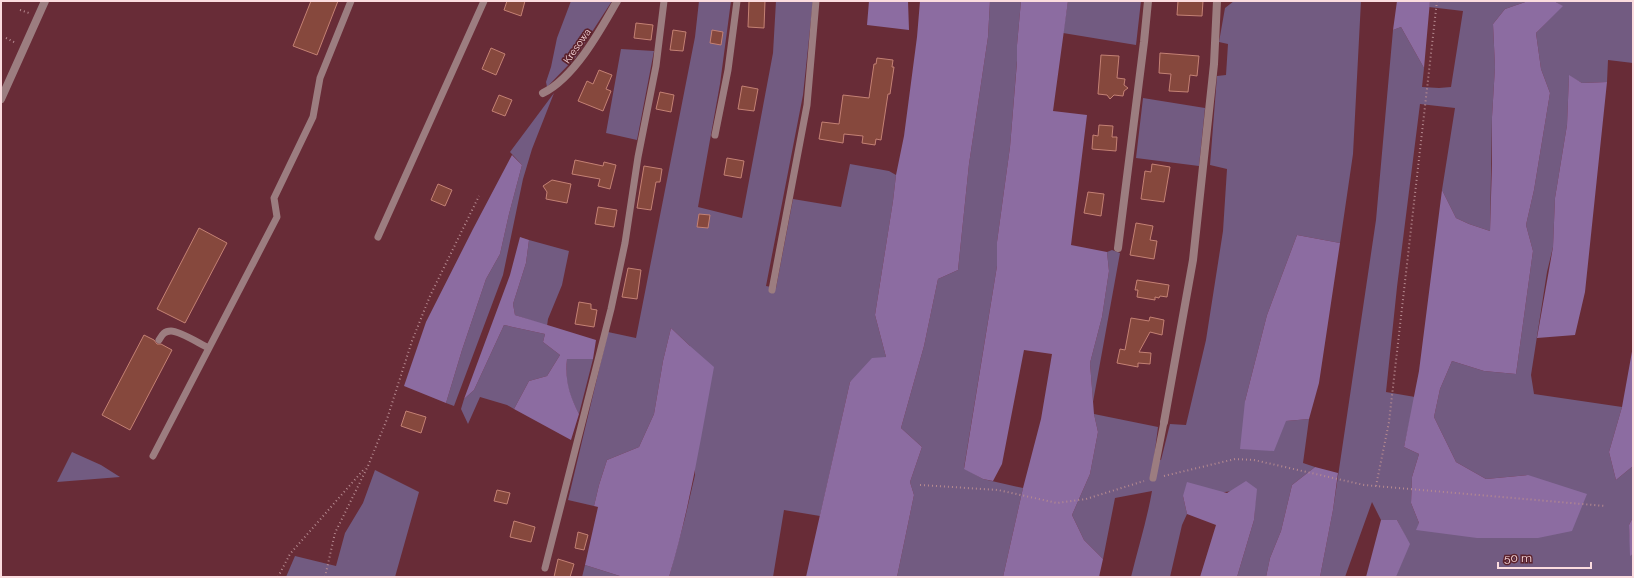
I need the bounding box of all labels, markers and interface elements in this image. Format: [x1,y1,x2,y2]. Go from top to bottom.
street label: Kresowa [561,27,593,65]
scale bar [1498,544,1591,570]
text: 50 m [1504,551,1532,565]

